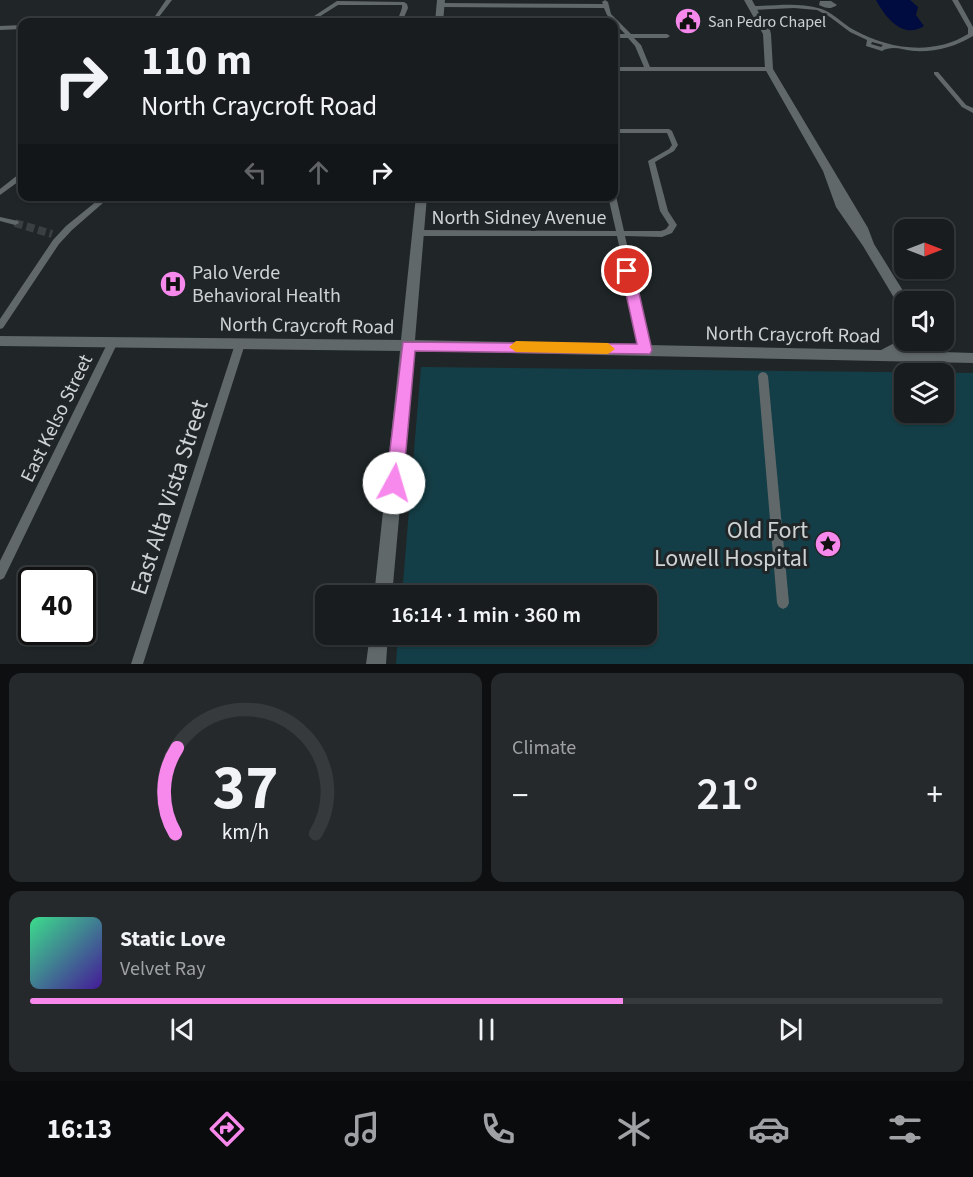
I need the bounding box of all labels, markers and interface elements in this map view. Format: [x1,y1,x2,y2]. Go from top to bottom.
public building icon: San Pedro Chapel [673,6,703,36]
place label: San Pedro Chapel [708,11,826,33]
text: 110 m [141,31,252,91]
icon: right [42,42,120,120]
text: North Craycroft Road [141,87,377,126]
icon: left [239,156,272,189]
icon: ahead [302,156,335,189]
icon: right [365,156,398,189]
street label: North Sidney Avenue [431,204,607,232]
north arrow [894,219,954,279]
map controls [894,219,954,423]
pin [601,245,652,296]
icon: arrive [610,254,643,287]
place label: Palo Verde Behavioral Health [192,259,341,310]
hospital icon: Palo Verde Behavioral Health [158,269,188,299]
button: sound [894,291,954,351]
street label: North Craycroft Road [219,310,395,342]
street label: North Craycroft Road [705,319,881,351]
street label: East Kelso Street [14,350,100,487]
button: layers [894,363,954,423]
street label: East Alta Vista Street [121,395,218,599]
position arrow [362,451,426,515]
place label: Old Fort Lowell Hospital [654,513,808,576]
place icon: Old Fort Lowell Hospital [813,529,843,559]
speed limit sign: 40 [18,567,96,645]
text: 16:14 · 1 min · 360 m [391,599,581,631]
text: Climate [512,734,576,762]
text: 37 [213,744,278,833]
text: 21° [697,763,758,827]
text: − [512,772,528,819]
text: + [927,772,943,819]
text: km/h [222,818,269,849]
text: Static Love [120,923,226,955]
text: Velvet Ray [120,955,206,983]
icon: previous [166,1013,199,1046]
icon: pause [470,1013,503,1046]
icon: next [774,1013,807,1046]
icon: directions [206,1108,248,1150]
icon: music [341,1108,383,1150]
icon: phone [477,1108,519,1150]
icon: climate [613,1108,655,1150]
icon: car [748,1108,790,1150]
icon: filters [884,1108,926,1150]
text: 16:13 [47,1110,112,1149]

